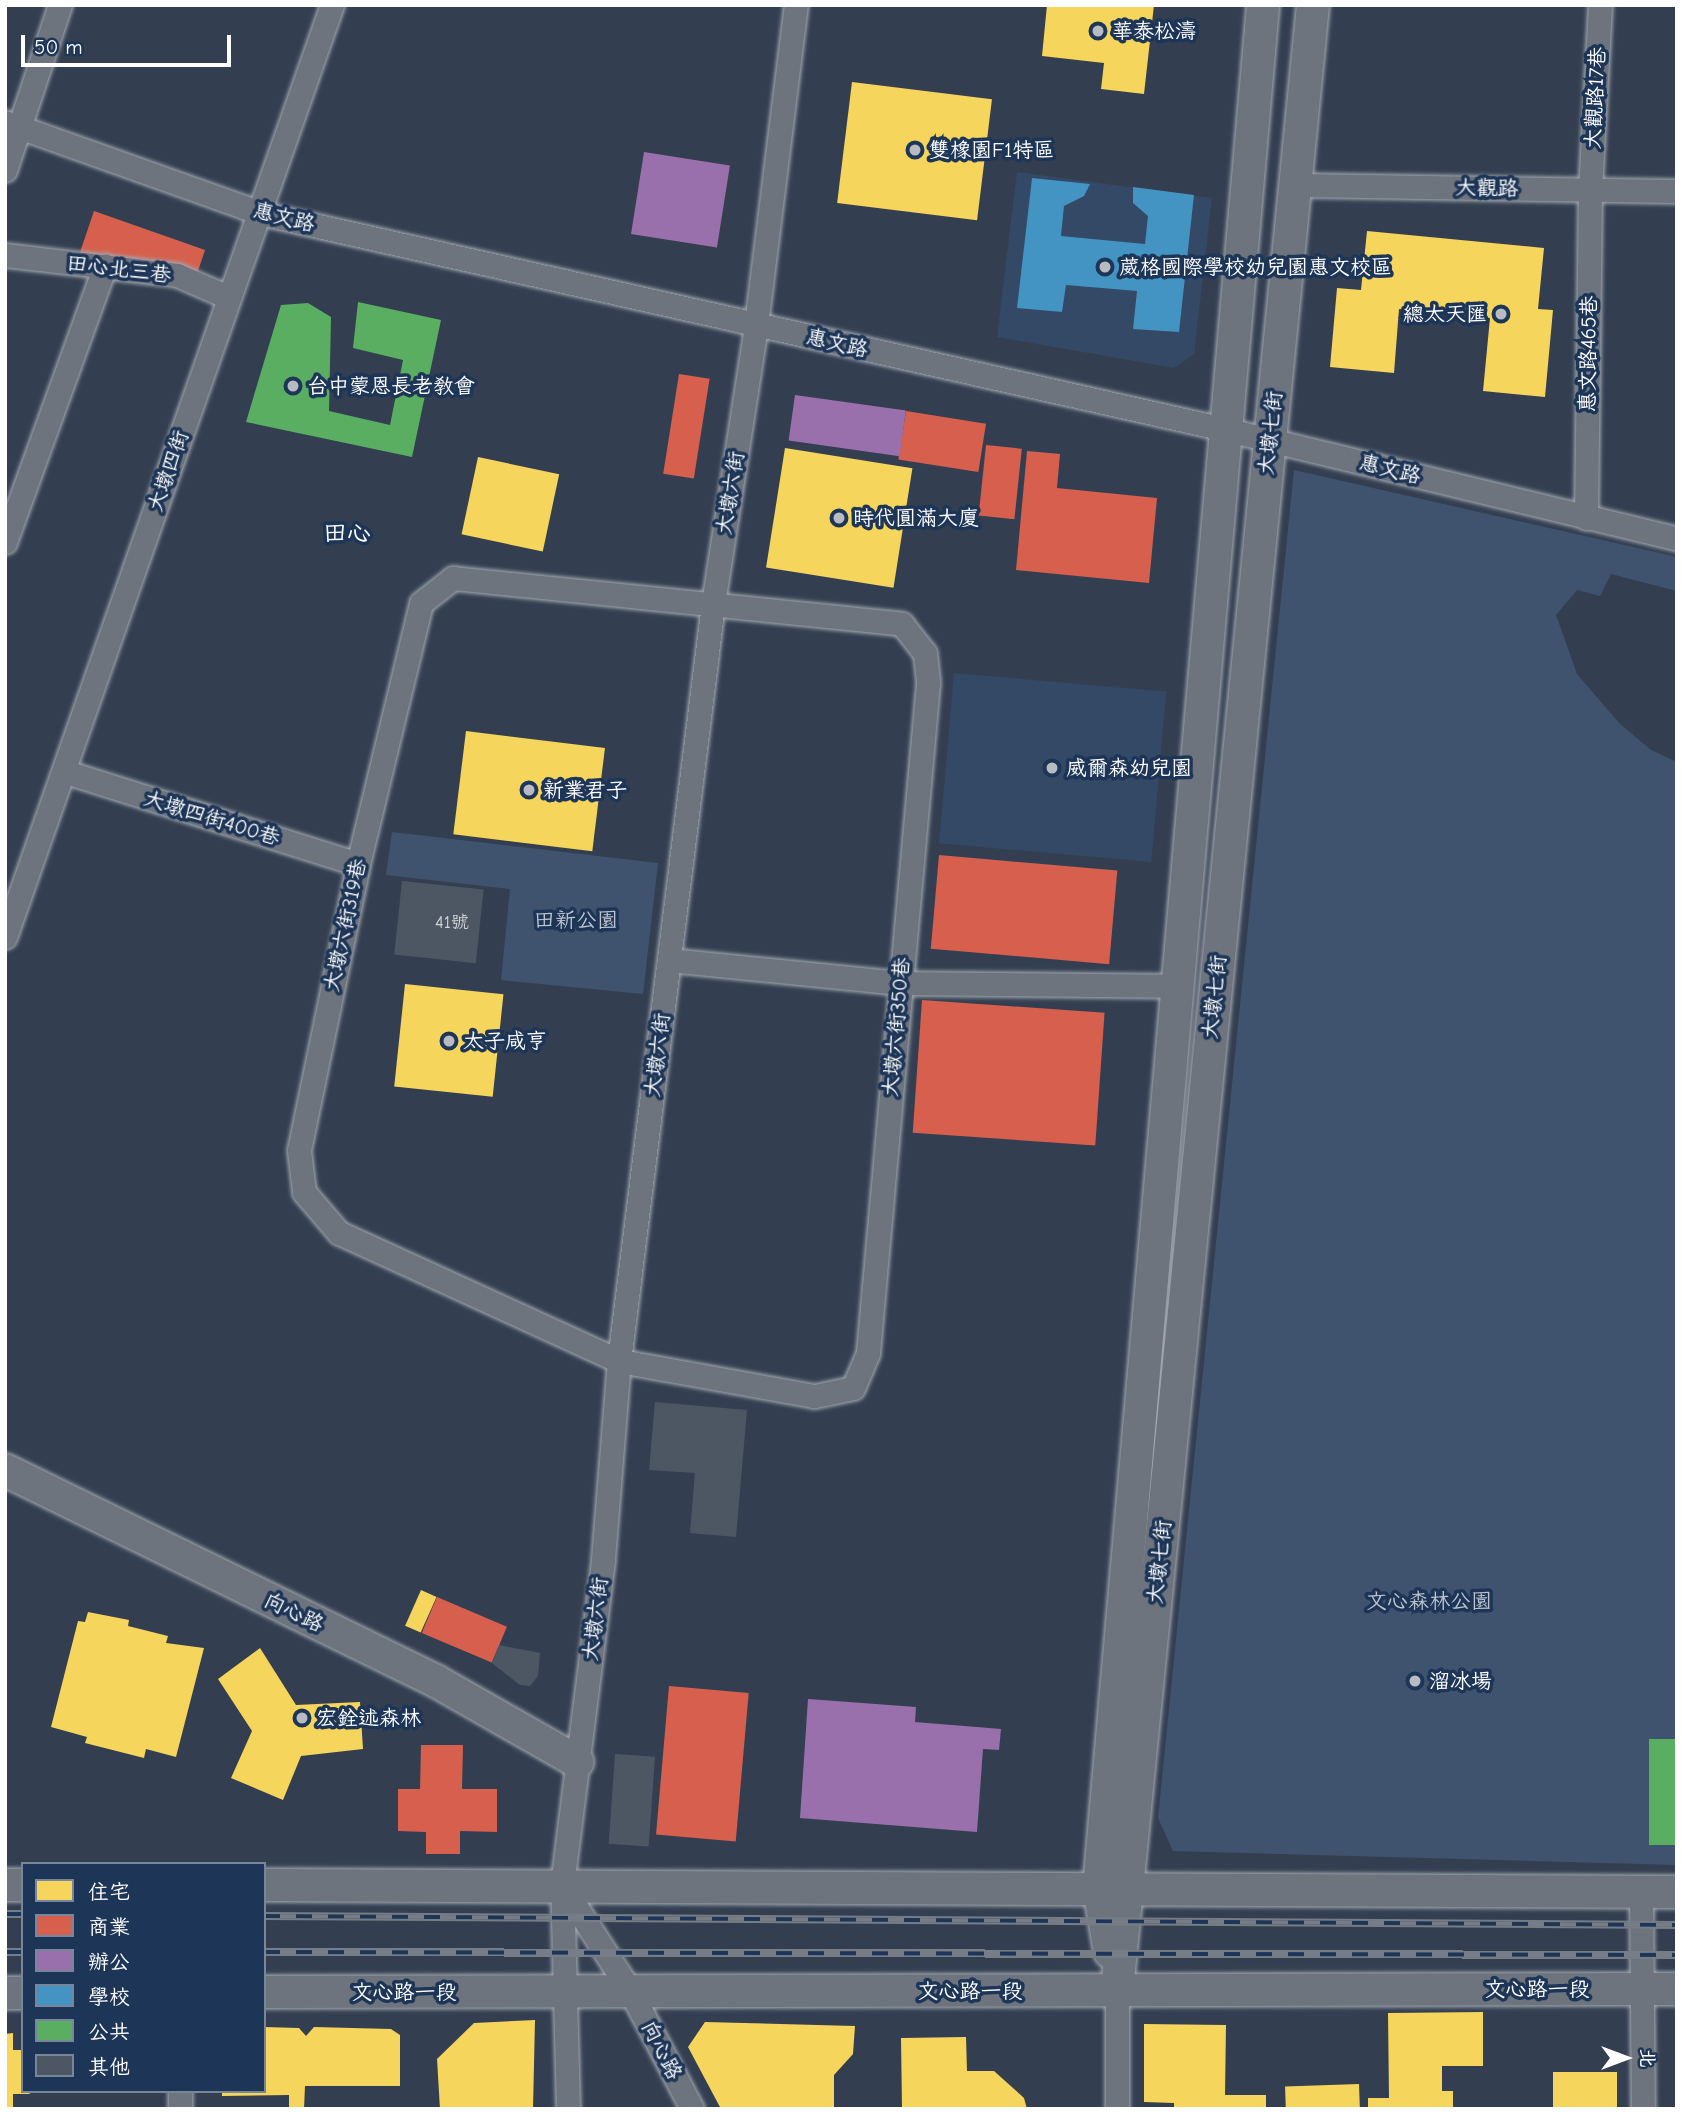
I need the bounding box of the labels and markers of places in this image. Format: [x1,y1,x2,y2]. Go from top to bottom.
place label: 華泰松濤 [1112,18,1196,44]
marker: 華泰松濤 [1090,23,1106,39]
place label: 雙橡園F1特區 [929,137,1054,163]
marker: 雙橡園F1特區 [907,142,923,158]
place label: 葳格國際學校幼兒園惠文校區 [1119,254,1392,280]
marker: 葳格國際學校幼兒園惠文校區 [1097,259,1113,275]
place label: 總太天匯 [1403,301,1487,327]
marker: 總太天匯 [1493,306,1509,322]
place label: 台中蒙恩長老教會 [307,373,475,399]
marker: 台中蒙恩長老教會 [285,378,301,394]
place label: 時代圓滿大廈 [853,505,979,531]
marker: 時代圓滿大廈 [831,510,847,526]
place label: 威爾森幼兒園 [1066,755,1192,781]
marker: 威爾森幼兒園 [1044,760,1060,776]
place label: 新業君子 [543,777,627,803]
marker: 新業君子 [521,782,537,798]
place label: 太子咸亨 [463,1028,547,1054]
marker: 太子咸亨 [441,1033,457,1049]
place label: 溜冰場 [1429,1668,1492,1694]
marker: 溜冰場 [1407,1673,1423,1689]
place label: 宏銓述森林 [316,1705,421,1731]
marker: 宏銓述森林 [294,1710,310,1726]

